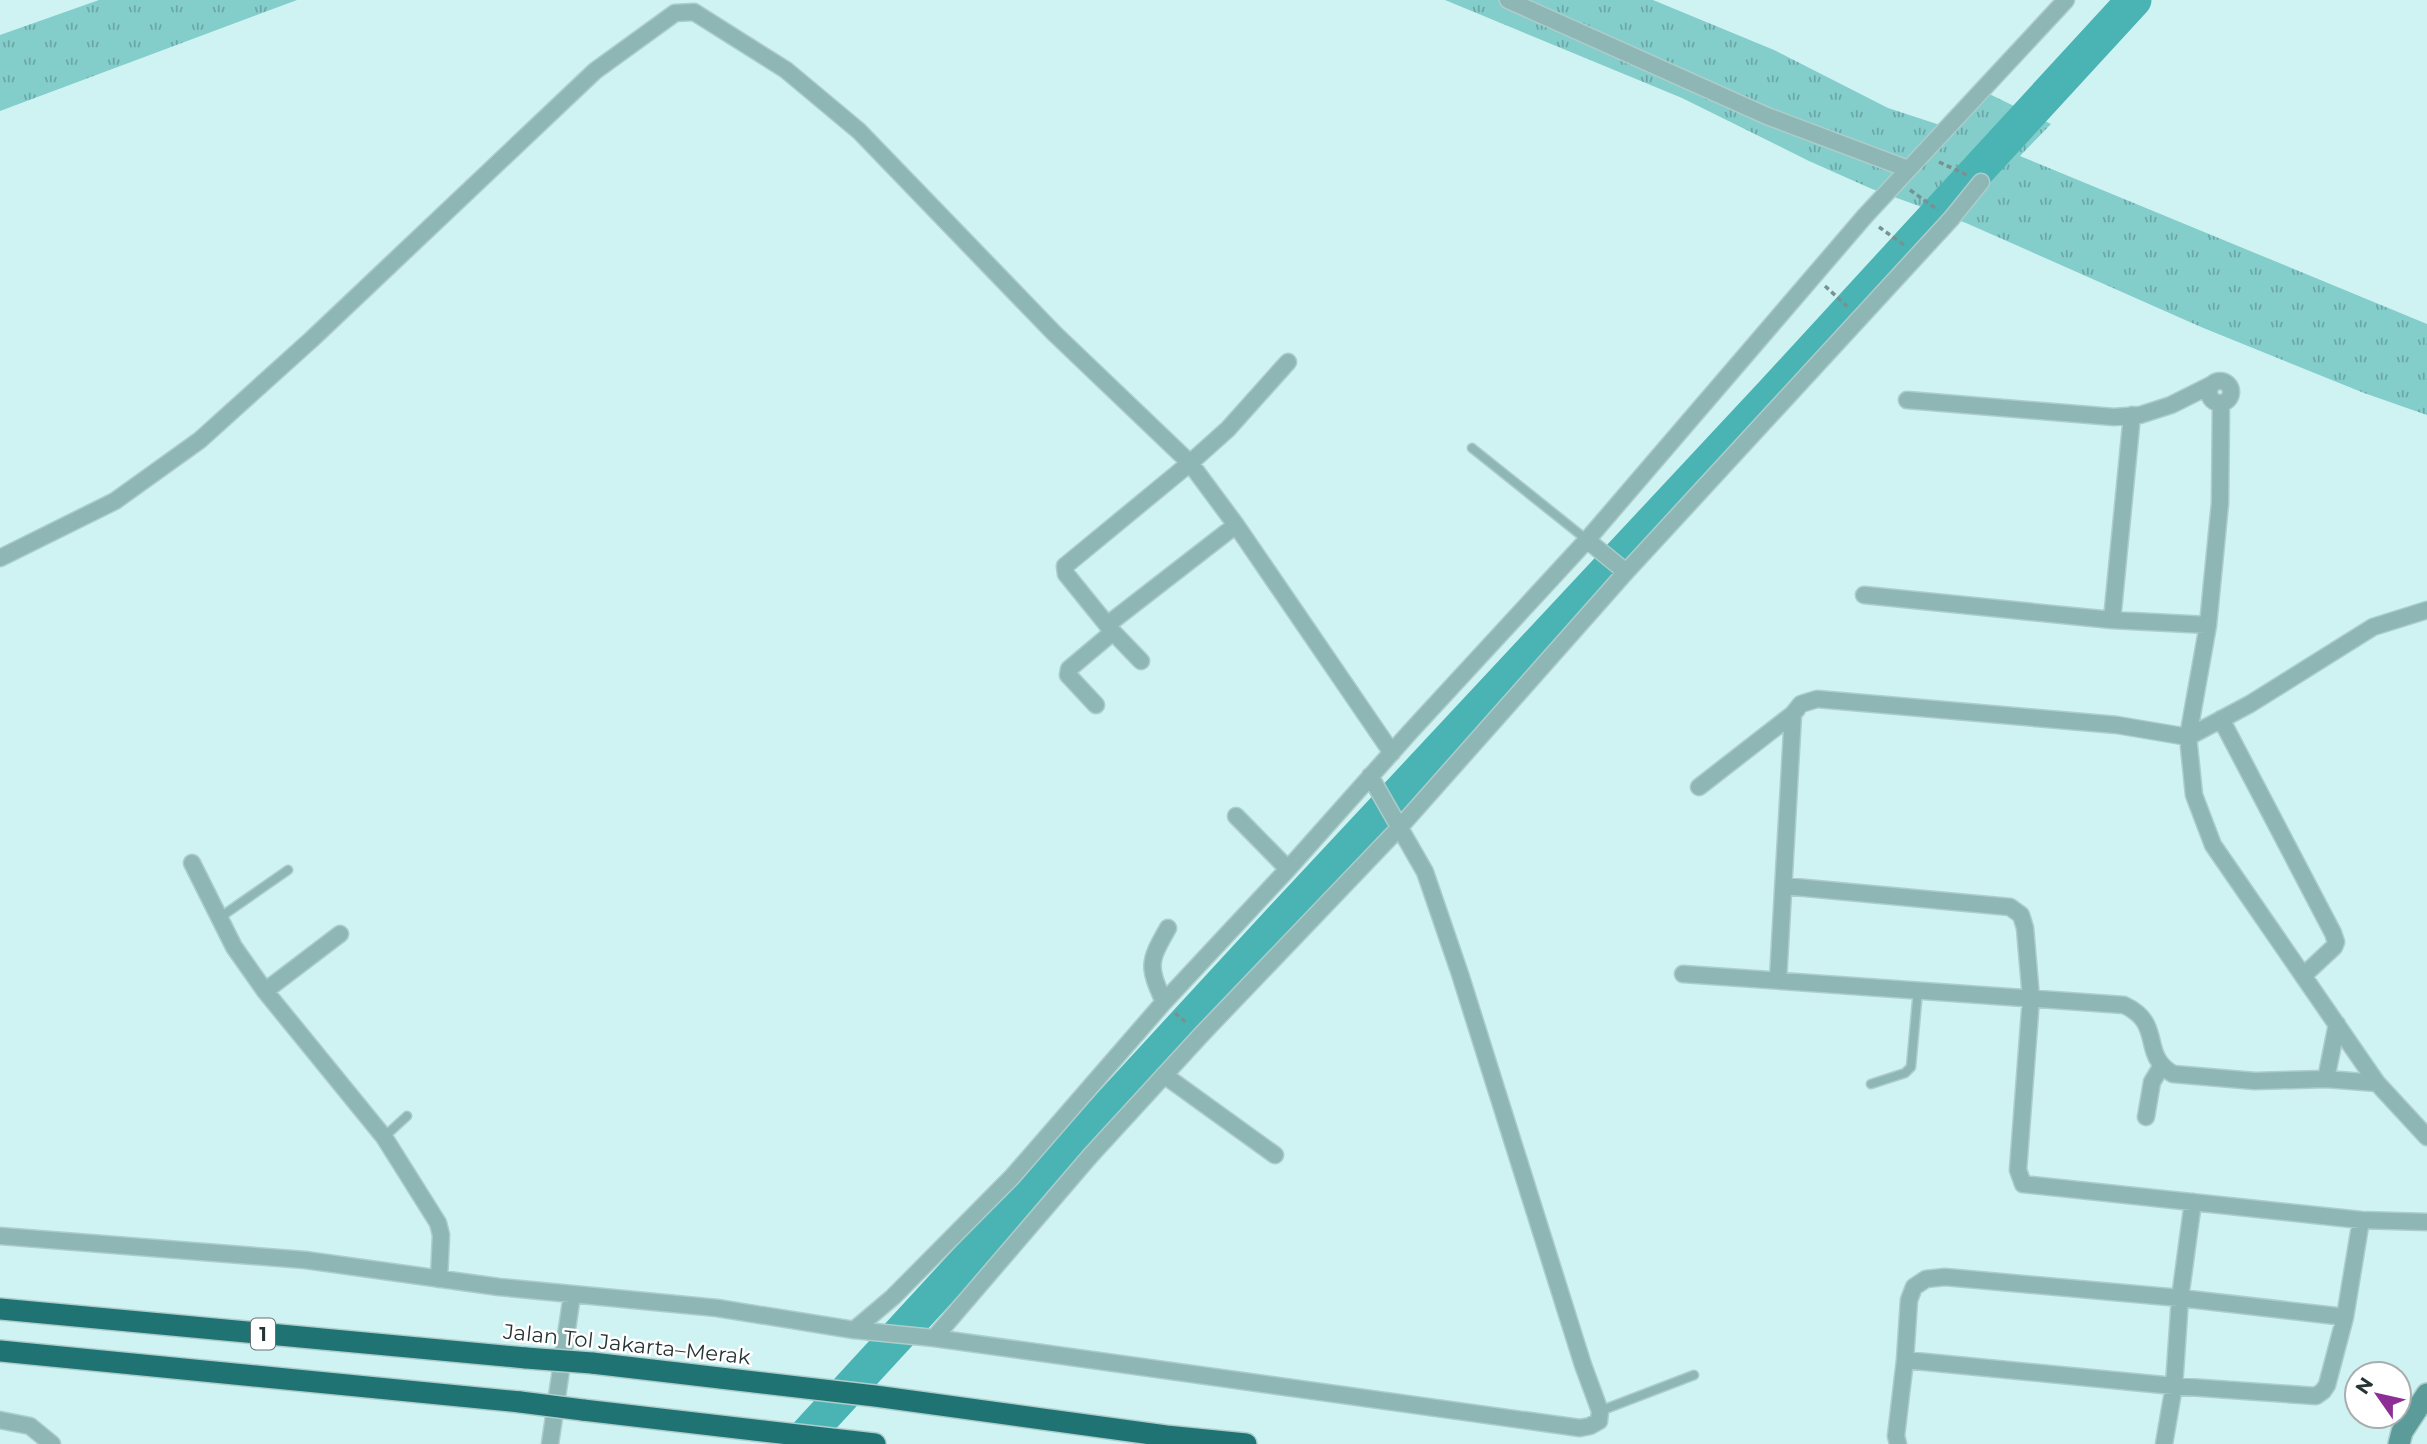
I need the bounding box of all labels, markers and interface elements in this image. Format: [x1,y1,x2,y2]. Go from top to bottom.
road number: 1 [251,1318,275,1350]
street label: Jalan Tol Jakarta–Merak [501,1318,752,1369]
north arrow [2343,1360,2413,1430]
text: N [2350,1373,2378,1399]

